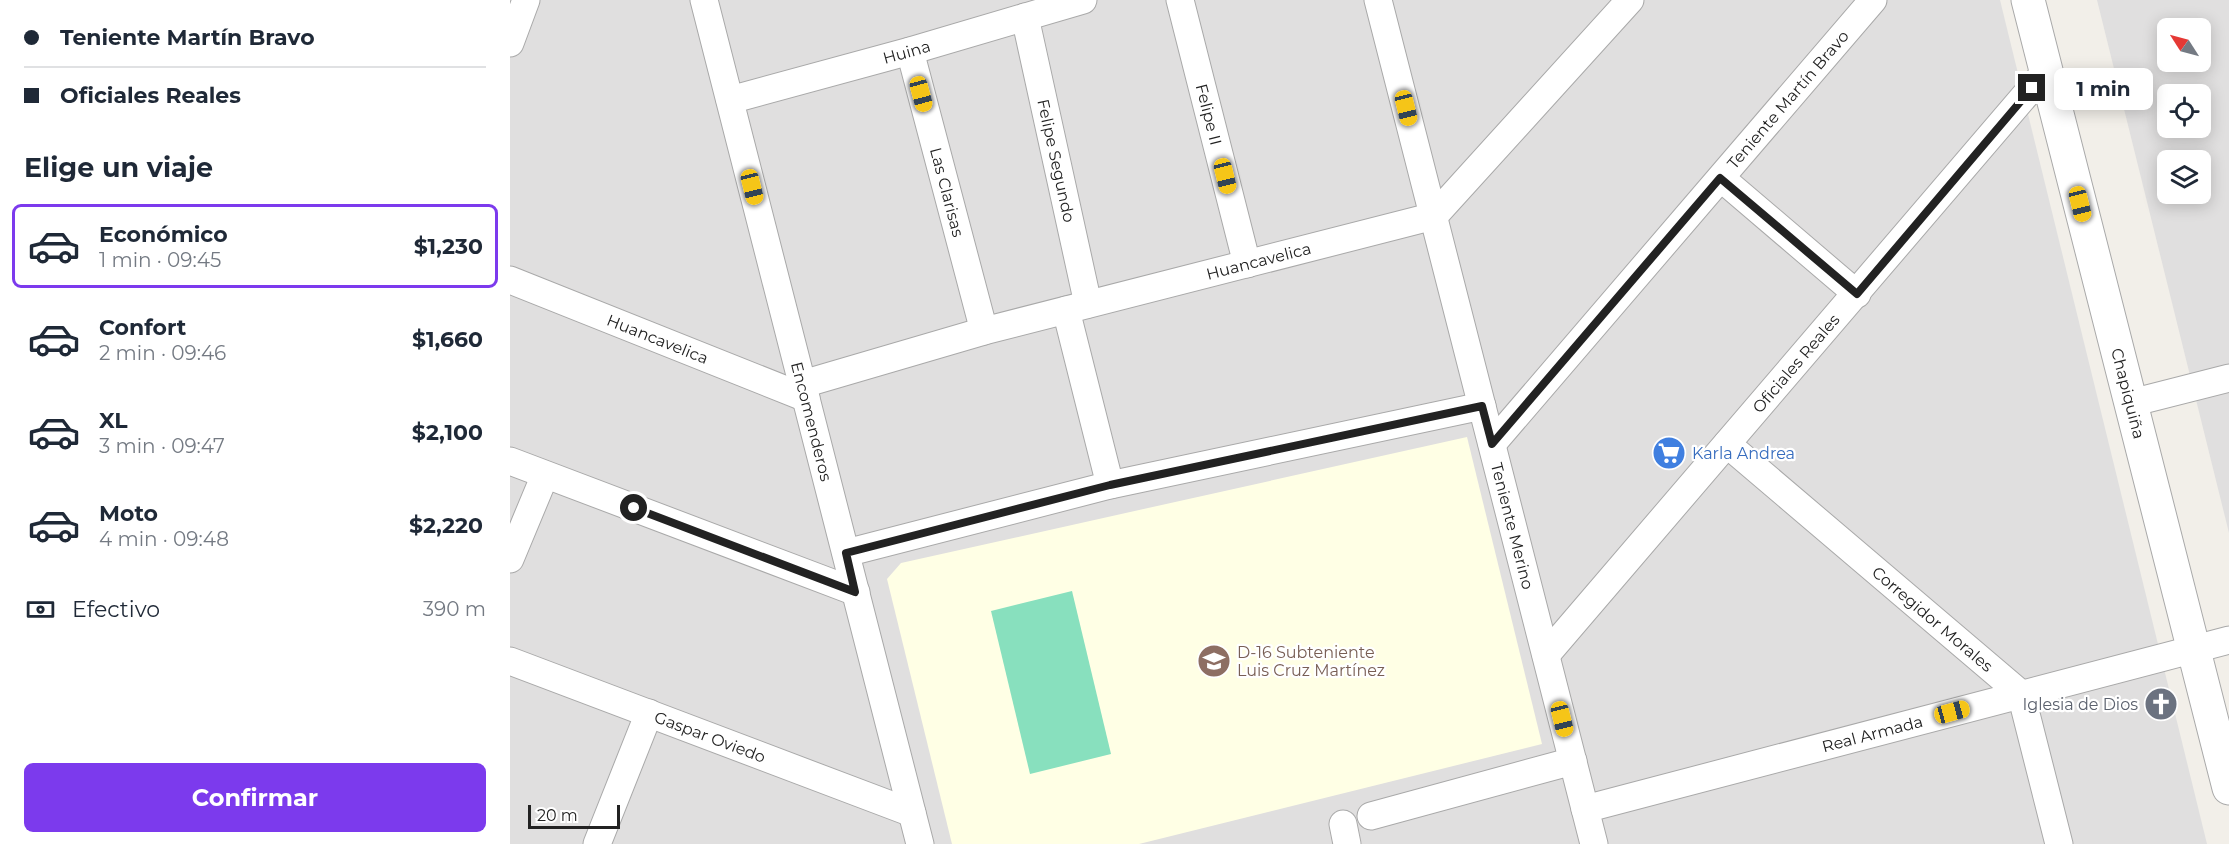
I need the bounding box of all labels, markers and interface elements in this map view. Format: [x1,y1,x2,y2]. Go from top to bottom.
north arrow [2157,18,2211,72]
map controls [2157,18,2211,204]
text: Teniente Martín Bravo [60,24,315,51]
street label: Teniente Martín Bravo [1723,27,1853,173]
street label: Huina [881,37,933,68]
callout: 1 min [2053,67,2152,109]
car [908,74,934,114]
route end [2018,74,2045,101]
text: 1 min [2076,77,2131,101]
text: Oficiales Reales [60,82,241,109]
street label: Felipe II [1192,82,1225,147]
button: locate [2157,84,2211,138]
car [1393,88,1419,128]
street label: Felipe Segundo [1033,97,1079,224]
street label: Las Clarisas [926,146,968,239]
button: layers [2157,150,2211,204]
text: Elige un viaje [24,151,213,184]
car [1212,156,1238,196]
car [739,167,765,207]
car [2067,184,2093,224]
icon: car [27,219,81,273]
text: Económico [99,221,228,248]
text: $1,230 [414,233,483,260]
street label: Huancavelica [1204,239,1313,284]
text: 1 min · 09:45 [99,248,221,272]
street label: Oficiales Reales [1749,310,1844,417]
street label: Huancavelica [604,311,711,368]
icon: car [27,312,81,366]
text: Confort [99,314,186,341]
text: $1,660 [412,326,483,353]
text: 2 min · 09:46 [99,341,226,365]
street label: Chapiquiña [2107,346,2149,441]
street label: Encomenderos [787,360,836,483]
icon: car [27,405,81,459]
text: XL [99,407,128,434]
text: $2,100 [412,419,483,446]
text: 3 min · 09:47 [99,434,225,458]
supermarket icon: Karla Andrea [1651,435,1687,471]
place label: Karla Andrea [1692,444,1795,463]
street label: Teniente Merino [1487,461,1537,592]
route start [620,494,647,521]
icon: car [27,498,81,552]
text: Moto [99,500,158,527]
text: $2,220 [409,512,483,539]
text: 4 min · 09:48 [99,527,229,551]
street label: Corregidor Morales [1868,563,1997,676]
icon: cash [24,593,57,626]
text: Efectivo [72,596,160,623]
text: 390 m [423,597,486,621]
school or university icon: D-16 Subteniente Luis Cruz Martínez [1196,643,1232,679]
place label: D-16 Subteniente Luis Cruz Martínez [1237,643,1385,680]
church icon: Iglesia de Dios [2143,686,2179,722]
place label: Iglesia de Dios [2022,695,2138,714]
car [1549,699,1575,739]
car [1932,699,1972,725]
street label: Gaspar Oviedo [652,707,768,767]
street label: Real Armada [1820,712,1925,756]
button: Confirmar [24,763,486,832]
scale bar [528,802,620,830]
text: 20 m [537,806,578,825]

